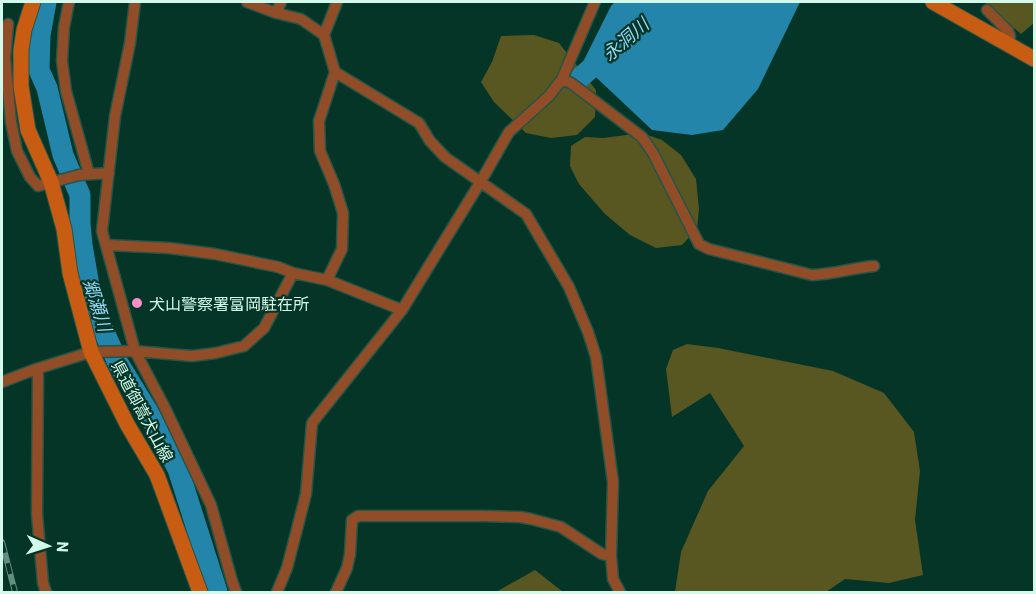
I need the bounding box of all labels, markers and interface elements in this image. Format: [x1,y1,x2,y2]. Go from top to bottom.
water label: 永洞川 [597,12,654,65]
water label: 郷瀬川 [79,276,117,336]
place label: 犬山警察署富岡駐在所 [149,294,309,313]
marker: 犬山警察署富岡駐在所 [130,296,144,310]
street label: 県道御嵩犬山線 [108,357,178,465]
north arrow [18,516,78,576]
text: N [54,541,73,553]

